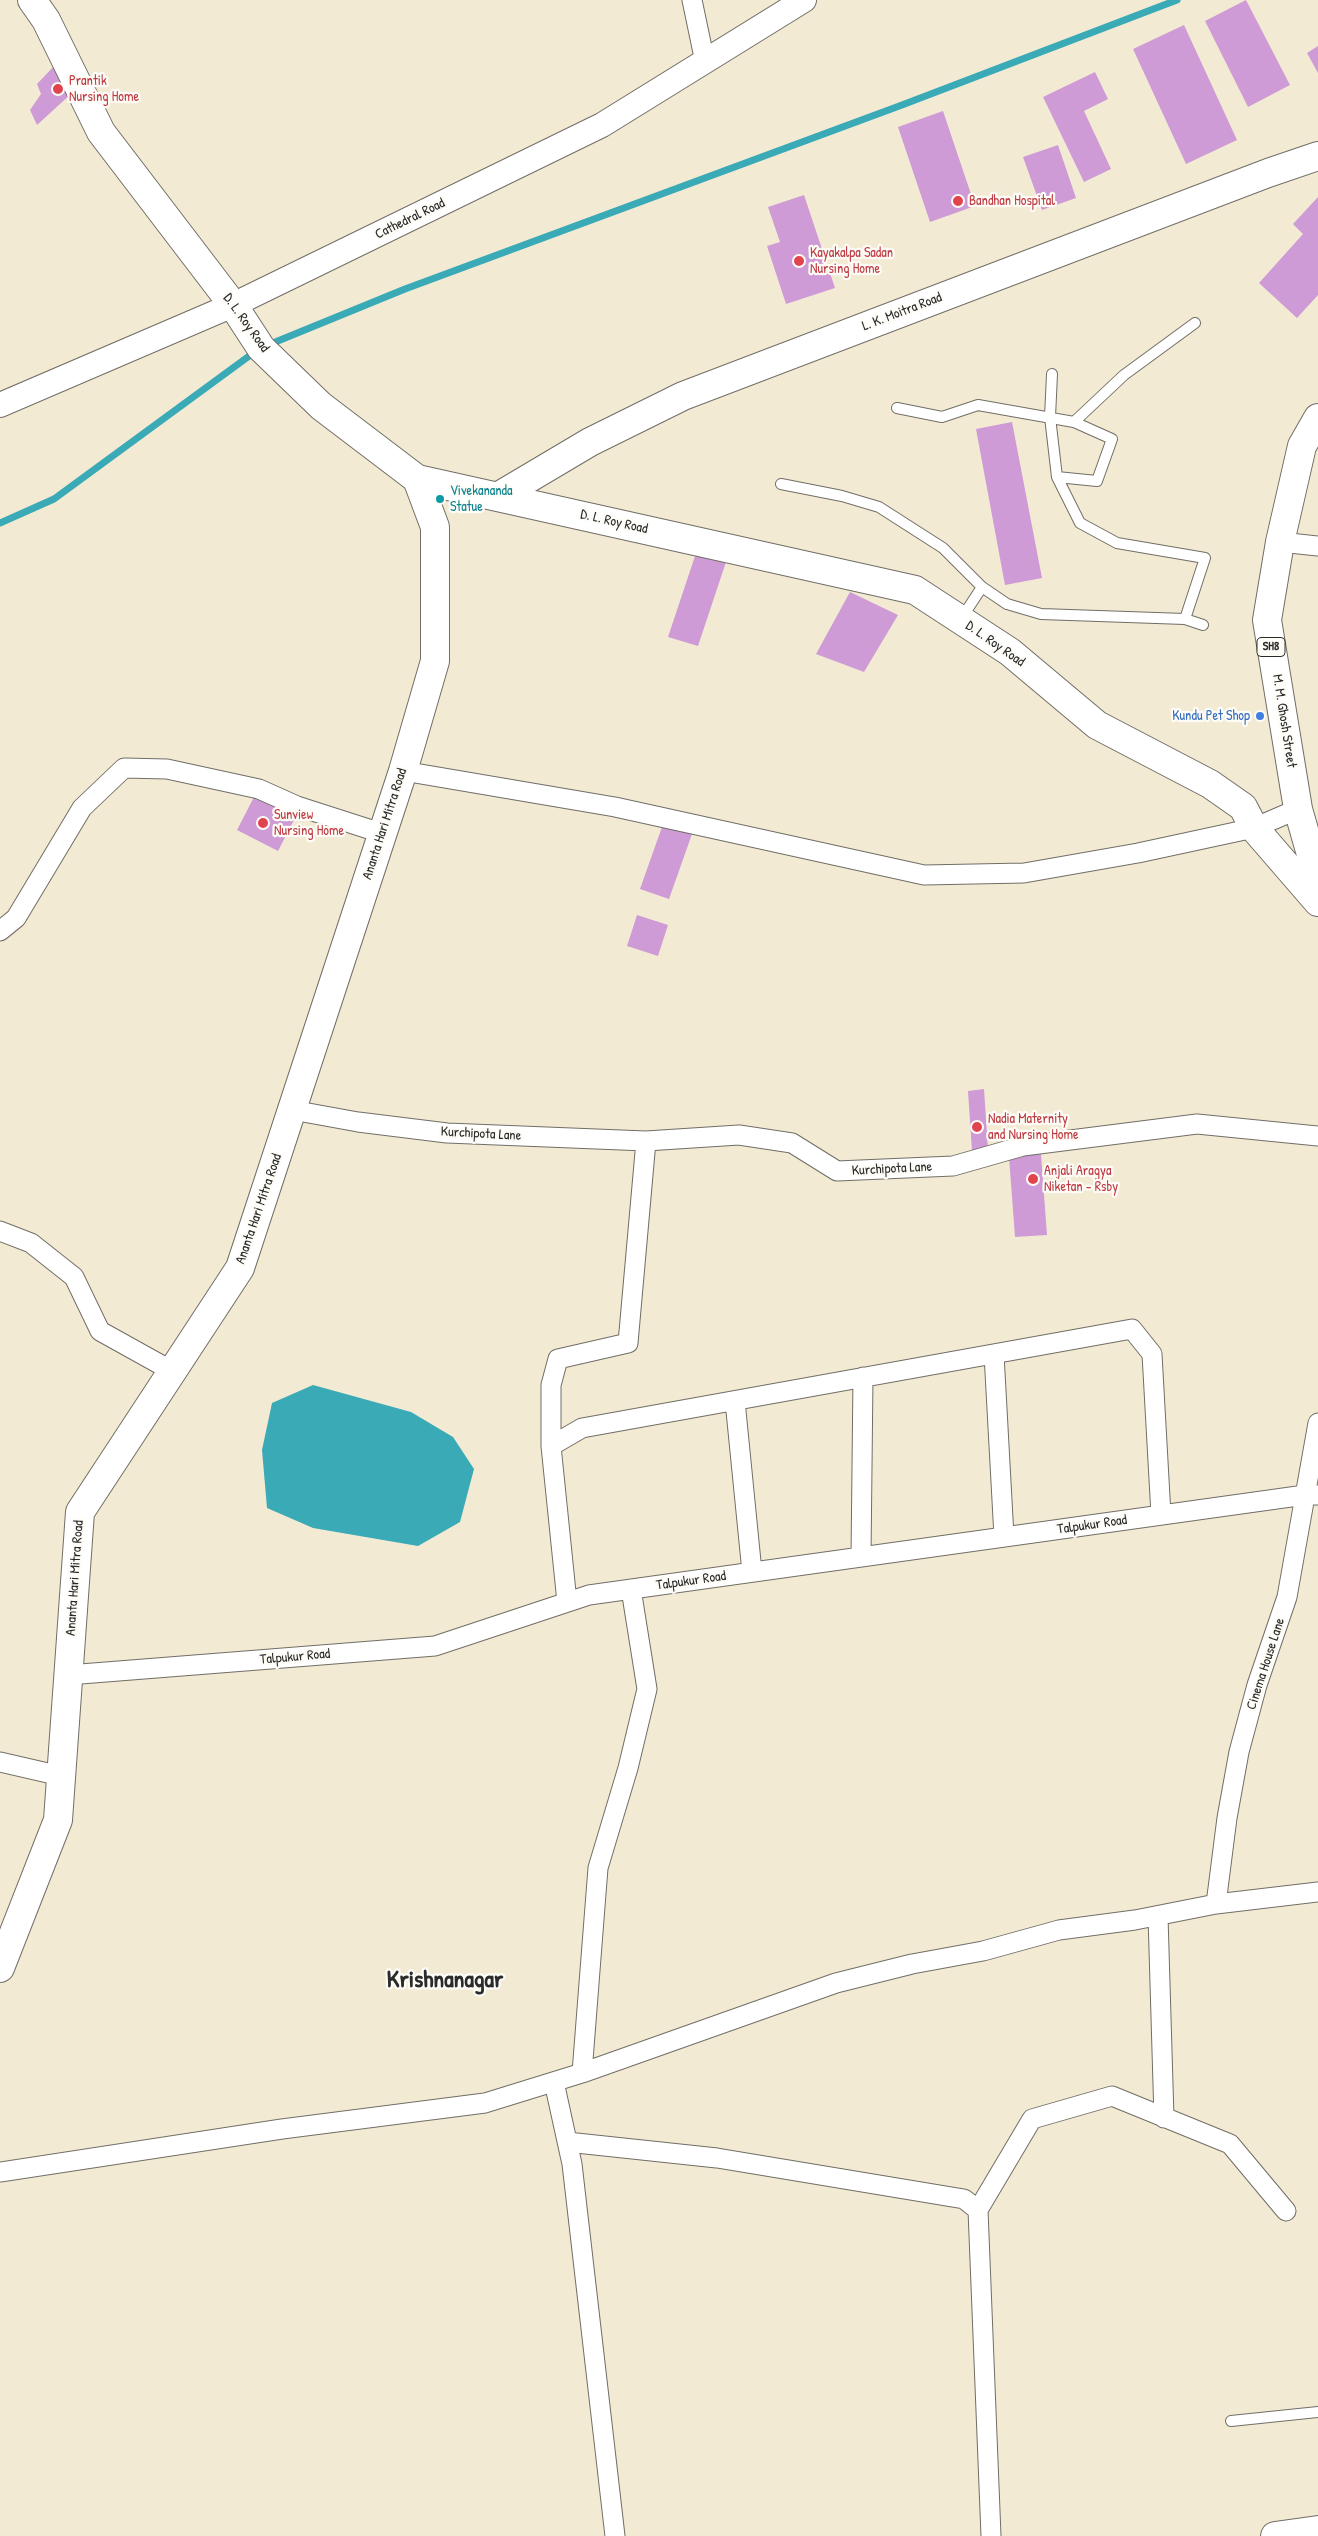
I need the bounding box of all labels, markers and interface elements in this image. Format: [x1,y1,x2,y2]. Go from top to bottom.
place label: Prantik Nursing Home [69,73,139,105]
marker: Prantik Nursing Home [51,82,65,96]
place label: Bandhan Hospital [969,193,1055,209]
marker: Bandhan Hospital [951,194,965,208]
street label: Cathedral Road [372,195,448,243]
place label: Kayakalpa Sadan Nursing Home [810,245,893,278]
marker: Kayakalpa Sadan Nursing Home [792,254,806,268]
street label: L. K. Moitra Road [860,289,944,335]
street label: D. L. Roy Road [219,290,273,356]
place label: Vivekananda Statue [450,483,513,516]
marker: Vivekananda Statue [434,493,446,505]
street label: D. L. Roy Road [579,506,649,538]
street label: D. L. Roy Road [962,618,1028,670]
road number: SH8 [1257,638,1285,656]
street label: M. M. Ghosh Street [1268,673,1300,769]
place label: Kundu Pet Shop [1172,708,1250,724]
marker: Kundu Pet Shop [1254,710,1266,722]
street label: Ananta Hari Mitra Road [359,766,411,882]
place label: Sunview Nursing Home [274,807,344,840]
marker: Sunview Nursing Home [256,816,270,830]
place label: Nadia Maternity and Nursing Home [988,1111,1079,1144]
marker: Nadia Maternity and Nursing Home [970,1120,984,1134]
street label: Kurchipota Lane [440,1124,522,1144]
street label: Ananta Hari Mitra Road [232,1152,286,1266]
street label: Kurchipota Lane [851,1159,933,1179]
place label: Anjali Aragya Niketan - Rsby [1044,1163,1118,1196]
marker: Anjali Aragya Niketan - Rsby [1026,1172,1040,1186]
street label: Talpukur Road [1056,1512,1128,1538]
street label: Ananta Hari Mitra Road [63,1520,87,1636]
street label: Talpukur Road [655,1568,727,1594]
street label: Cinema House Lane [1243,1616,1289,1712]
street label: Talpukur Road [259,1646,331,1668]
district label: Krishnanagar [387,1967,503,1995]

